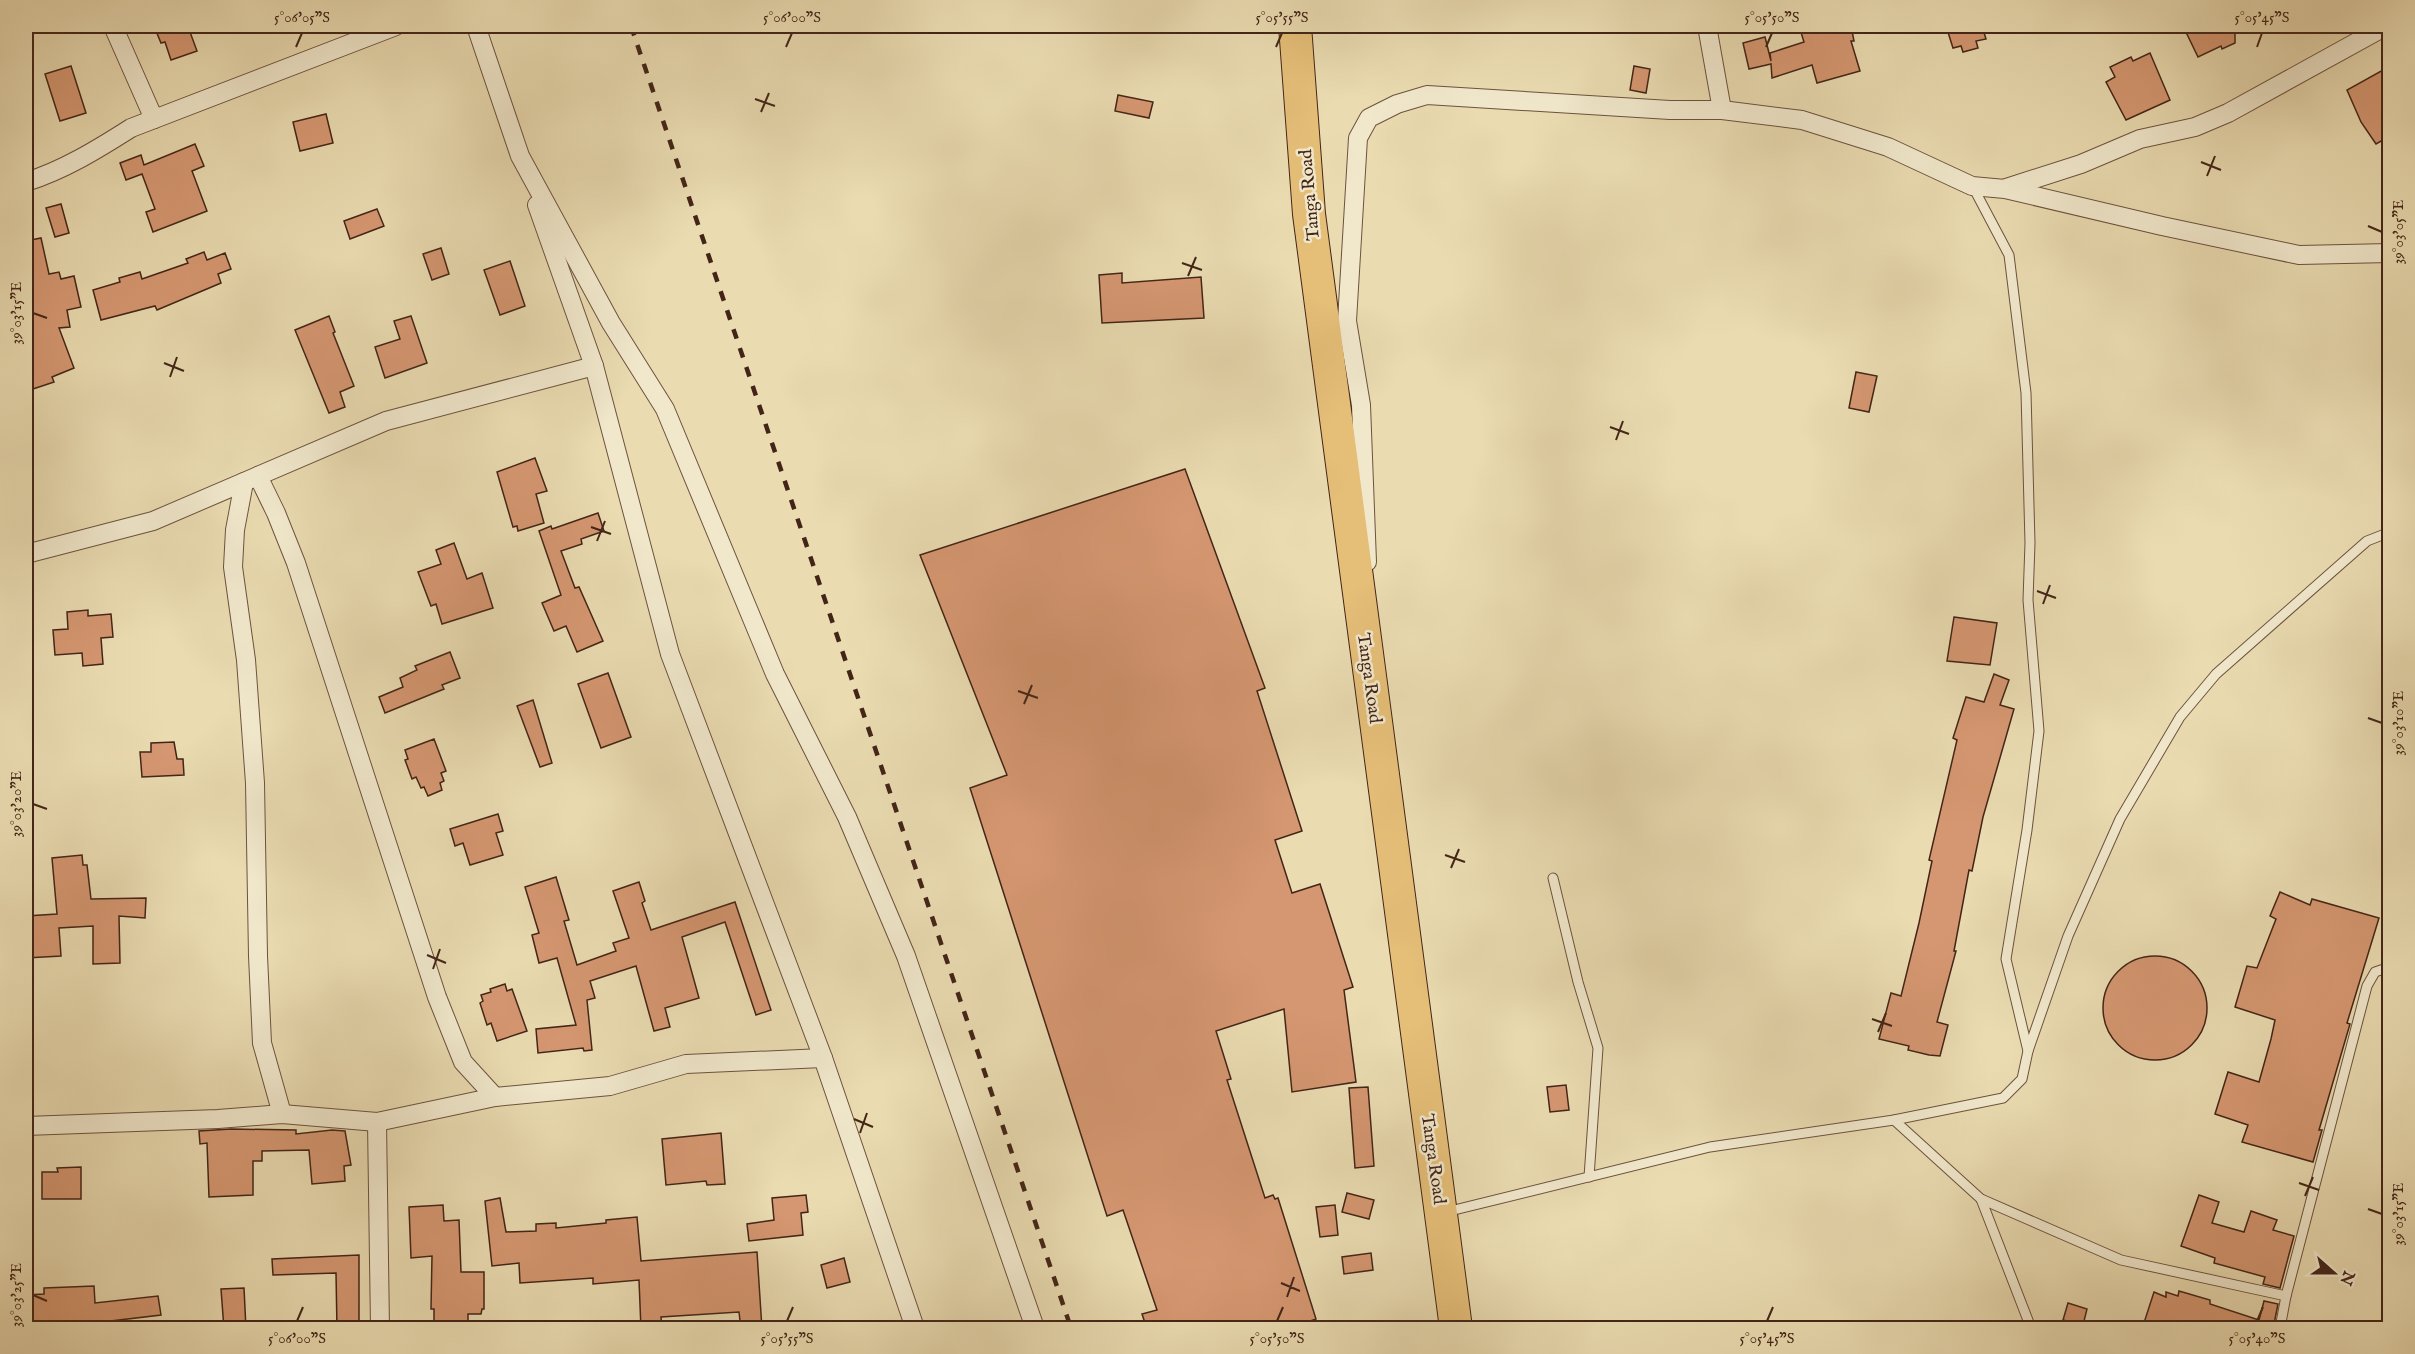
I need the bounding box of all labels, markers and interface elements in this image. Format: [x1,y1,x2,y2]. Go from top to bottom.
text: 5°06'05"S [274,8,330,27]
text: 5°06'00"S [763,8,821,27]
text: 5°05'55"S [1255,8,1309,27]
text: 5°05'50"S [1744,8,1800,27]
text: 5°05'45"S [2235,8,2290,27]
street label: Tanga Road [1295,148,1326,241]
text: 39°03'05"E [2389,200,2408,264]
text: 39°03'15"E [7,282,26,344]
street label: Tanga Road [1351,631,1386,725]
text: 39°03'10"E [2389,691,2408,755]
text: 39°03'20"E [7,771,26,837]
street label: Tanga Road [1415,1112,1450,1206]
text: 39°03'15"E [2389,1183,2408,1245]
north arrow [2304,1243,2364,1303]
text: 39°03'25"E [7,1263,26,1327]
text: N [2334,1267,2358,1288]
text: 5°06'00"S [268,1329,326,1348]
text: 5°05'55"S [760,1329,814,1348]
text: 5°05'50"S [1249,1329,1305,1348]
text: 5°05'45"S [1740,1329,1795,1348]
text: 5°05'40"S [2229,1329,2286,1348]

